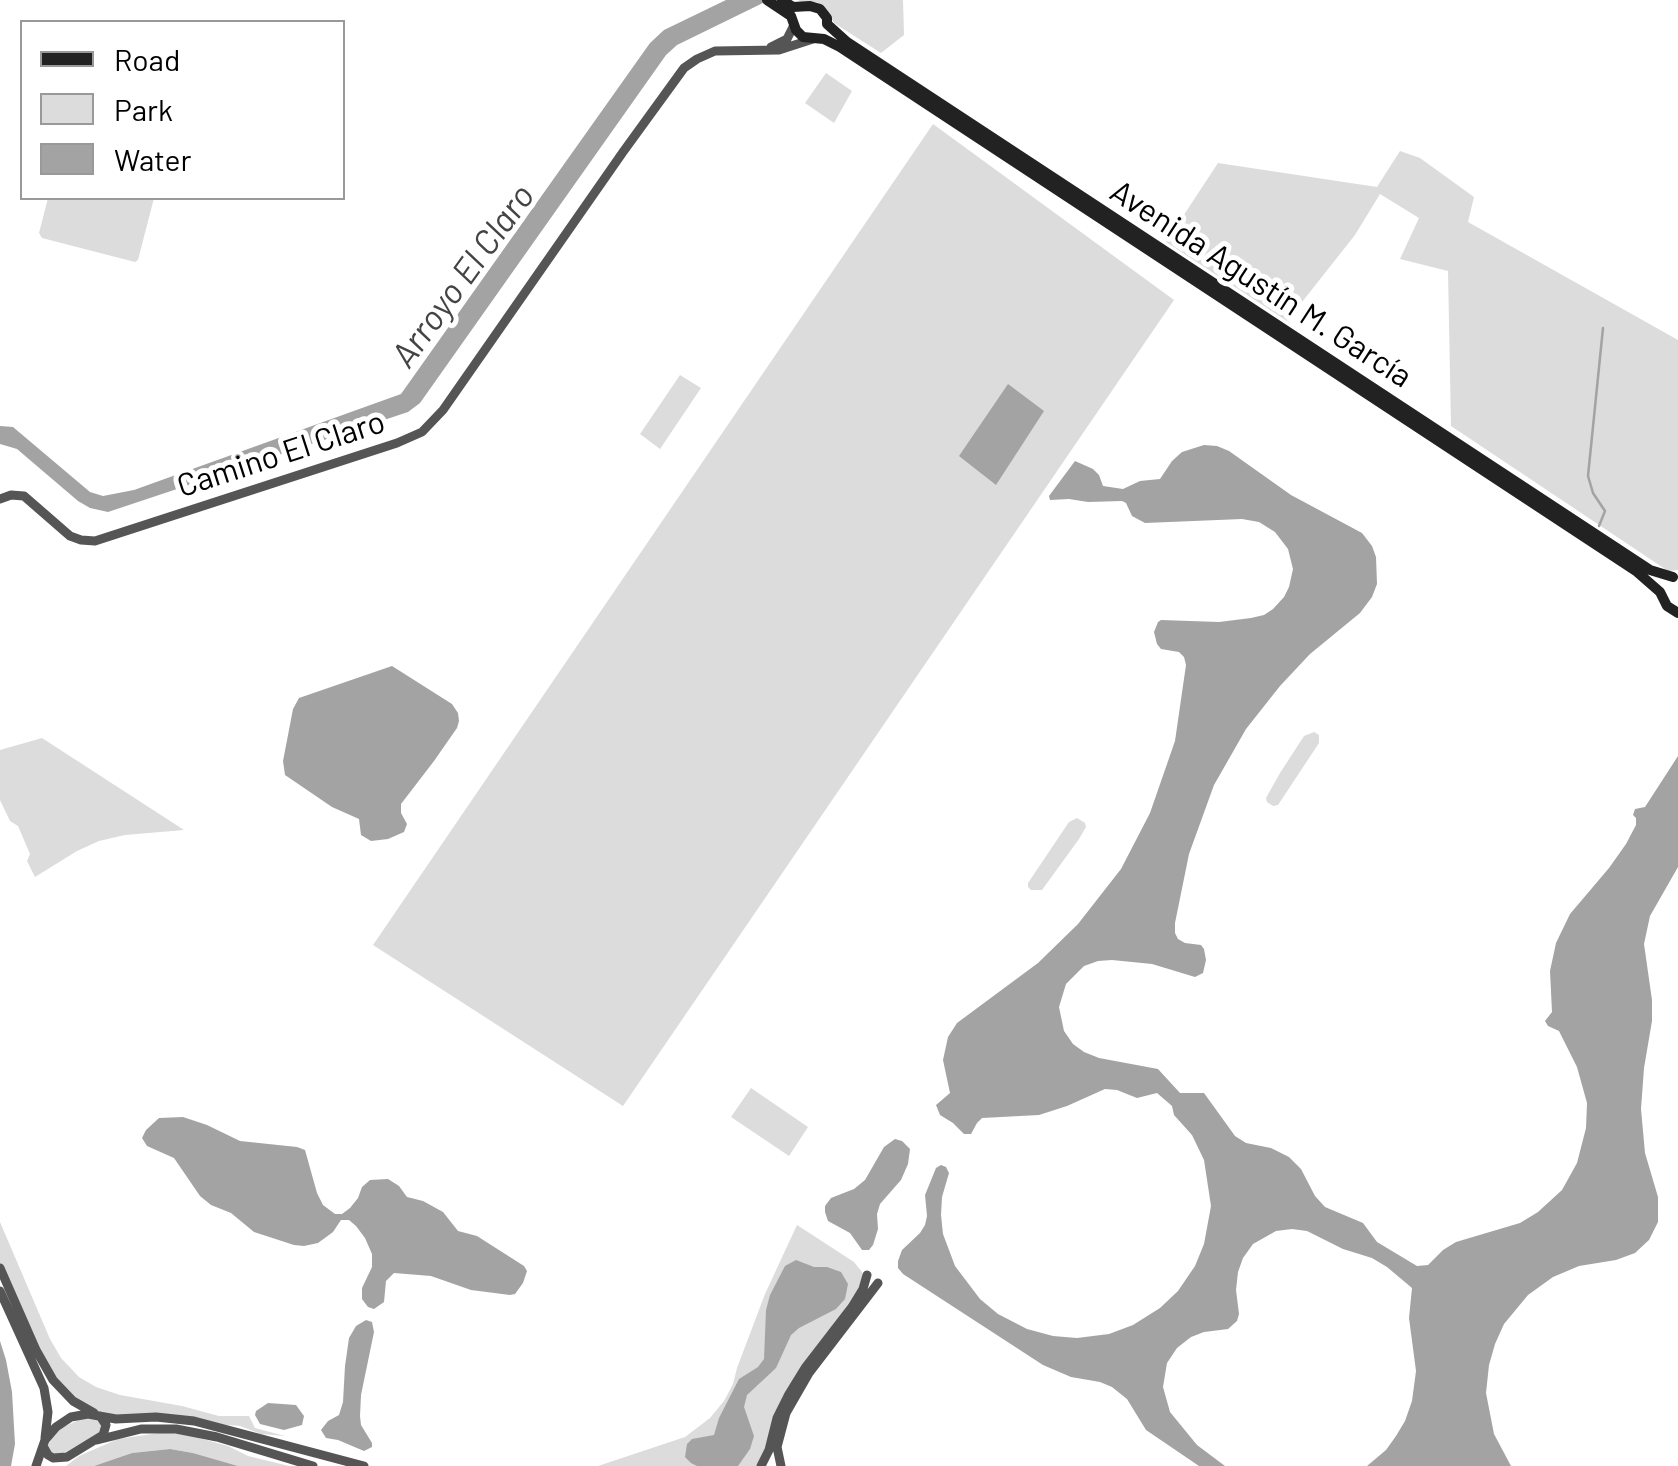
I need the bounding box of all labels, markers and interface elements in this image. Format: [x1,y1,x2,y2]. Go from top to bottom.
legend [20,20,345,200]
text: Road [114,41,180,77]
text: Park [114,91,173,127]
text: Water [114,141,192,177]
street label: Avenida Agustín M. García [1103,172,1419,396]
water label: Arroyo El Claro [383,176,543,376]
street label: Camino El Claro [172,402,390,506]

